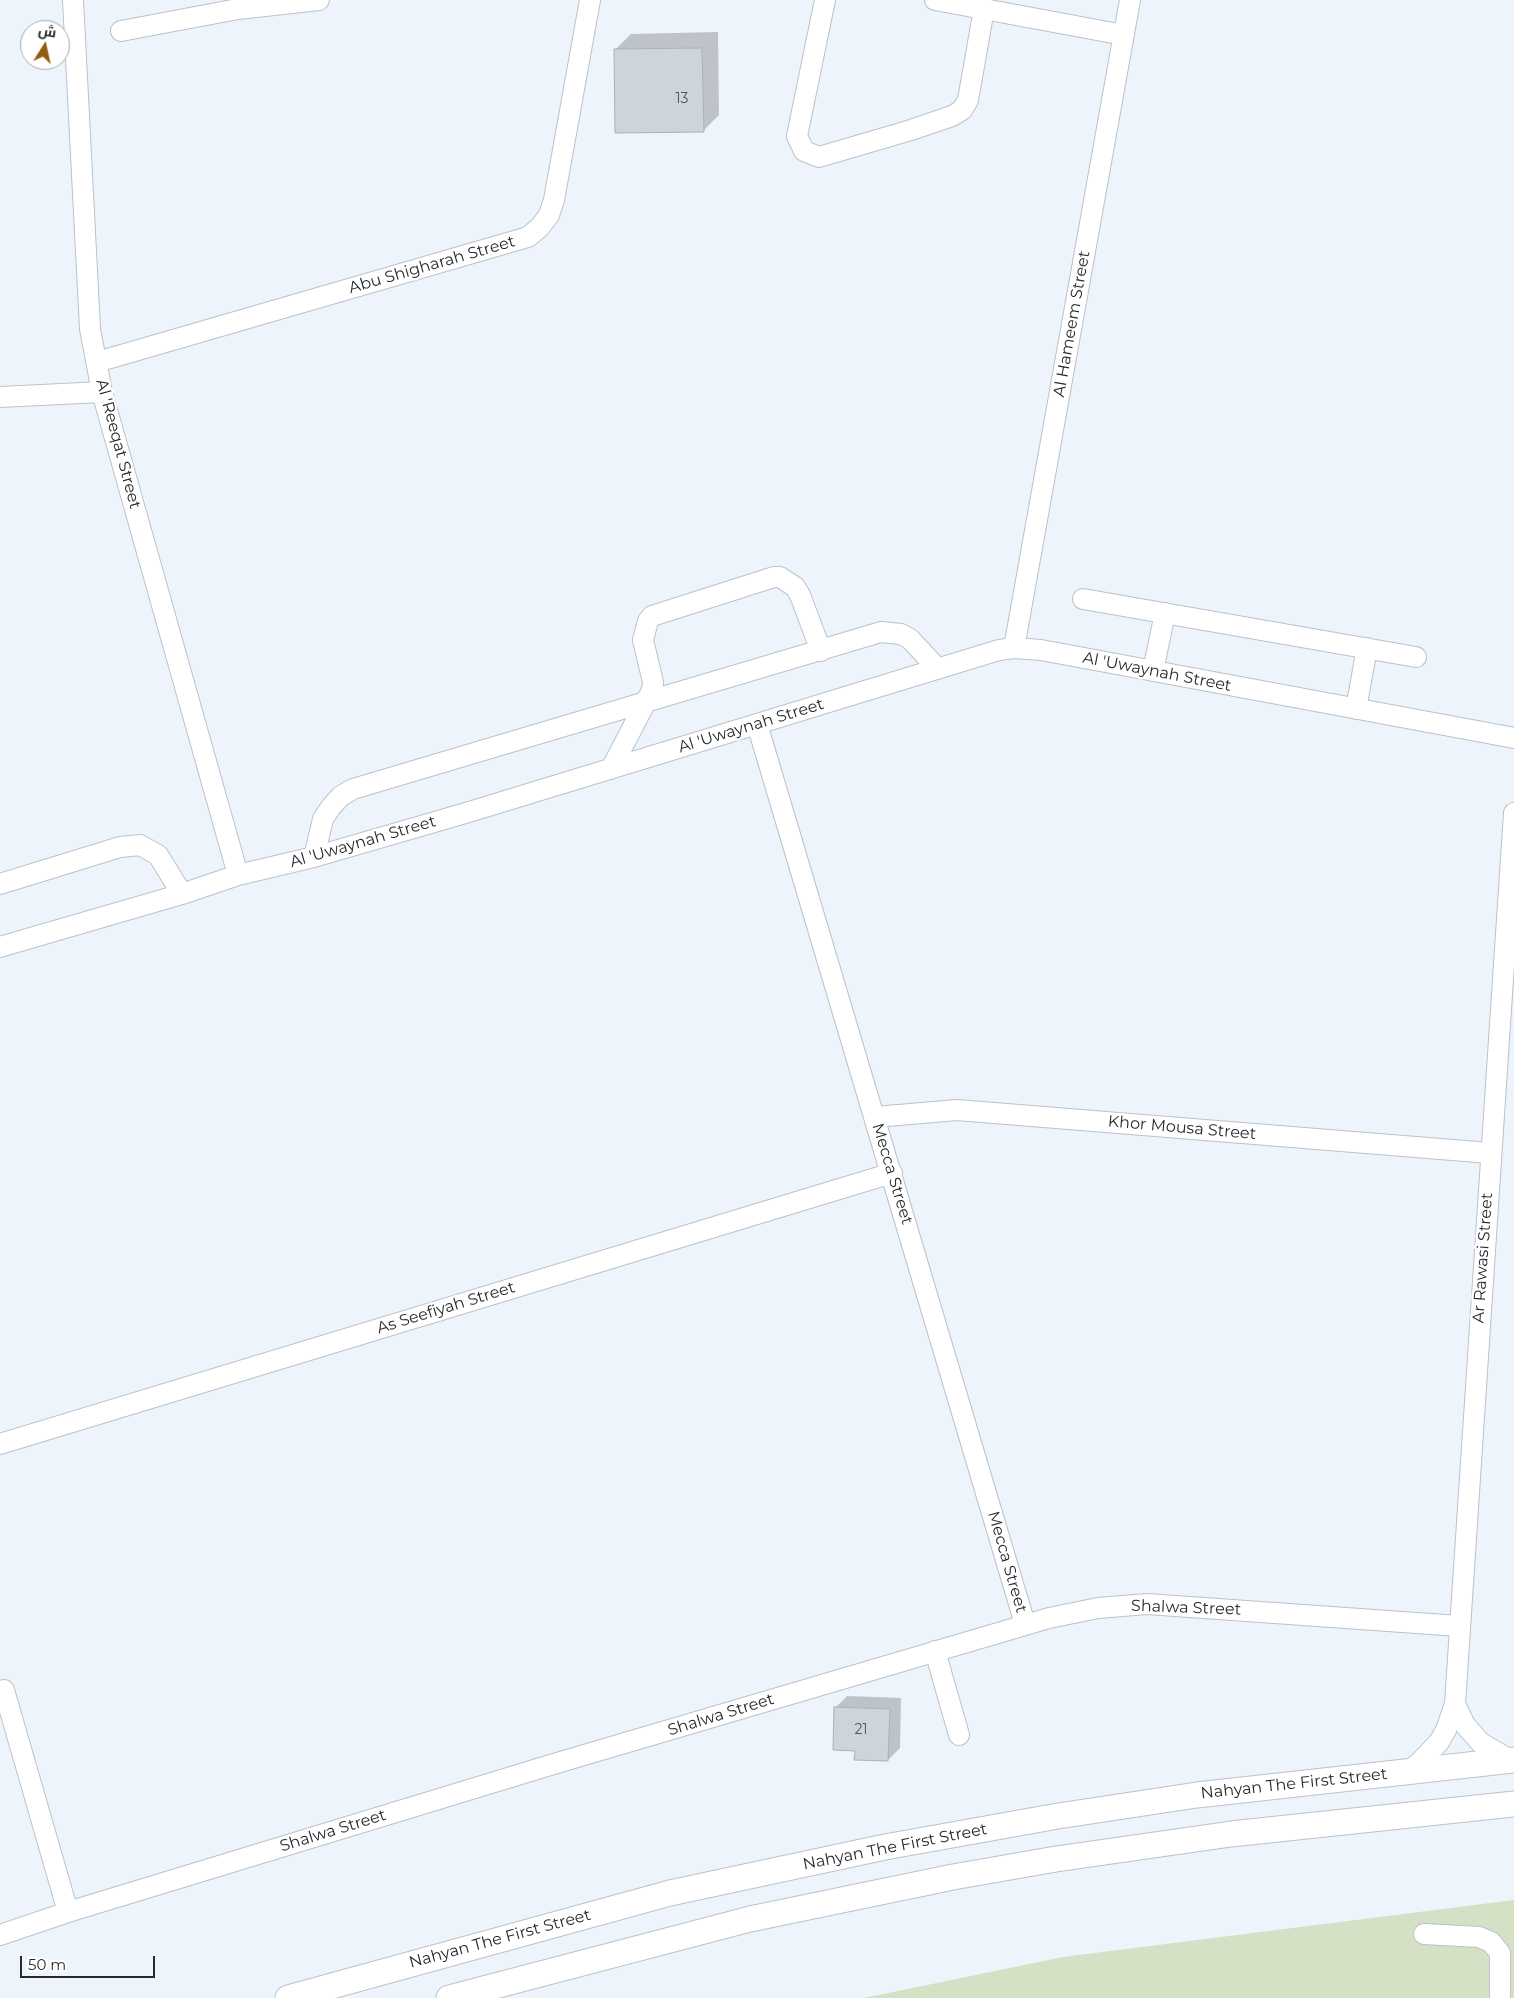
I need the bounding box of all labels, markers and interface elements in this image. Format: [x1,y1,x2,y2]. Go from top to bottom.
north arrow [20,20,70,70]
text: ش [37,21,58,42]
house number: 13 [676,91,688,107]
street label: Abu Shigharah Street [347,232,517,298]
street label: Al Hameem Street [1050,249,1094,399]
street label: Al 'Reeqat Street [91,377,145,511]
street label: Al 'Uwaynah Street [1081,648,1233,696]
street label: Al 'Uwaynah Street [676,695,826,757]
street label: Al 'Uwaynah Street [288,812,438,872]
street label: Khor Mousa Street [1107,1112,1257,1144]
street label: Mecca Street [867,1121,917,1227]
street label: Ar Rawasi Street [1469,1192,1497,1324]
street label: As Seefiyah Street [375,1278,517,1338]
street label: Mecca Street [983,1509,1031,1615]
street label: Shalwa Street [1131,1596,1241,1620]
street label: Shalwa Street [666,1690,776,1740]
house number: 21 [854,1722,868,1738]
street label: Nahyan The First Street [1200,1765,1388,1803]
street label: Shalwa Street [278,1806,388,1856]
street label: Nahyan The First Street [801,1820,989,1874]
street label: Nahyan The First Street [407,1905,593,1973]
scale bar [22,1946,158,1978]
text: 50 m [28,1955,66,1974]

